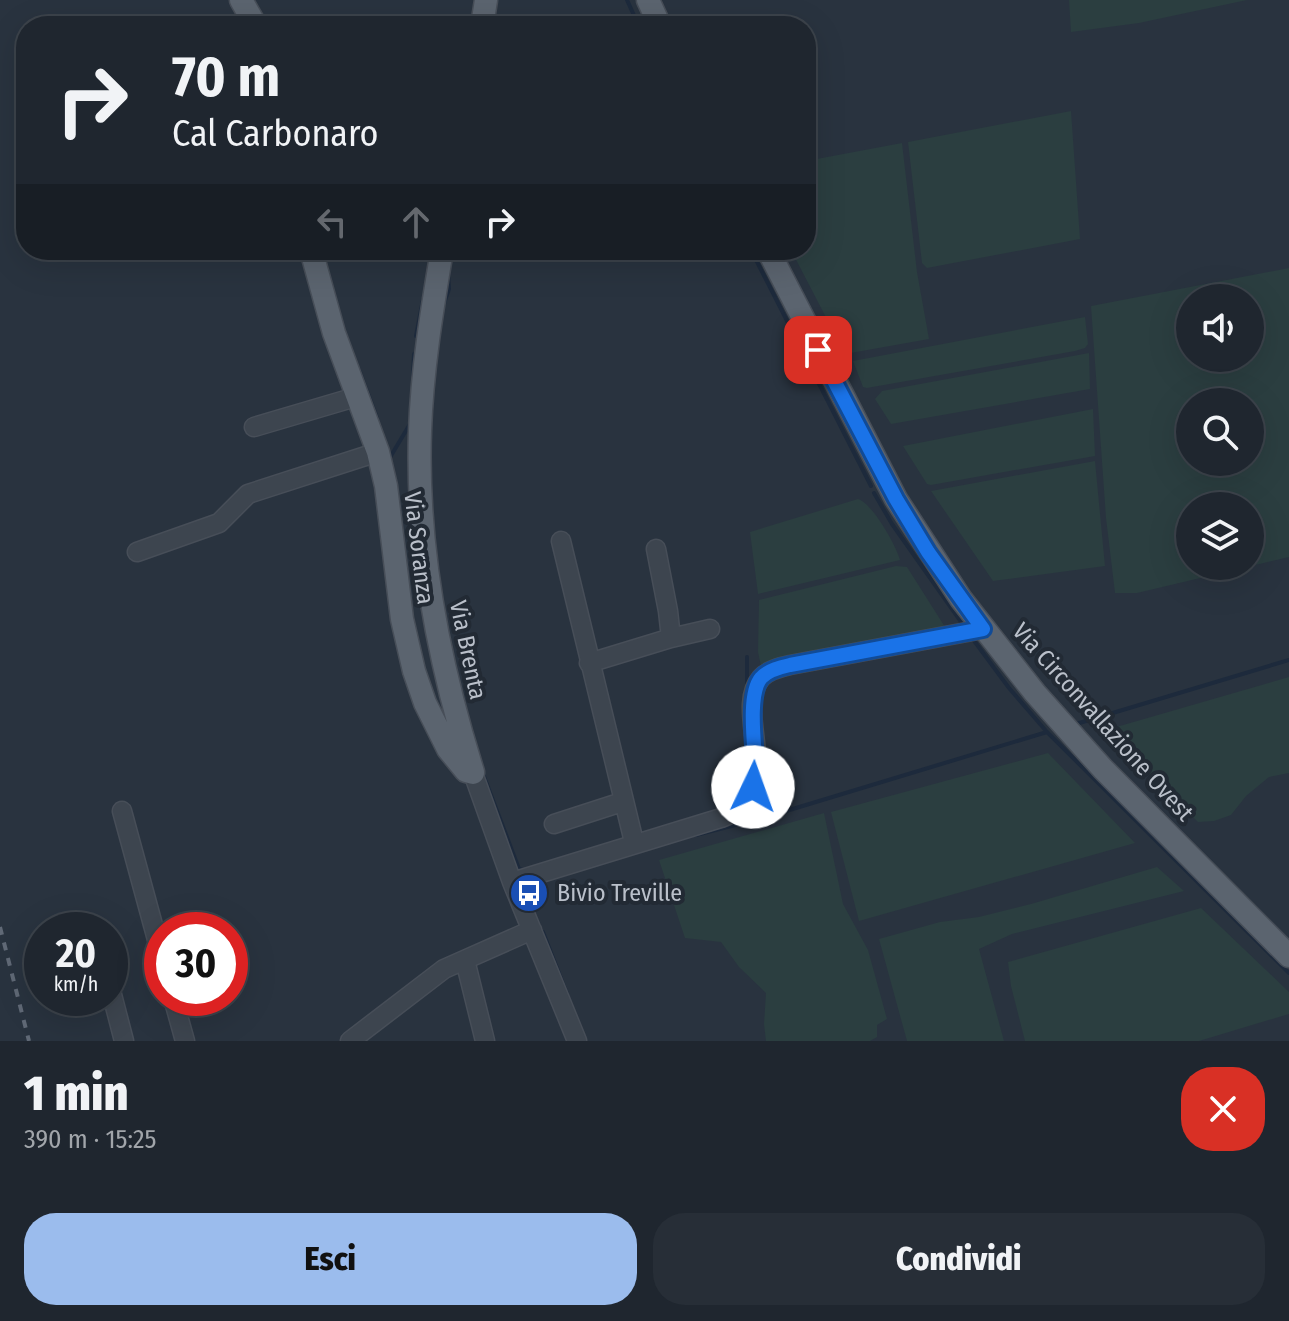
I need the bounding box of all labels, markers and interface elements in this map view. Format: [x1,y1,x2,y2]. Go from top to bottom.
text: 70 m [172,44,280,111]
icon: right [40,48,144,152]
text: Cal Carbonaro [172,112,379,156]
icon: left [310,200,354,244]
icon: ahead [394,200,438,244]
icon: right [478,200,522,244]
map controls [1176,284,1264,580]
button: sound [1176,284,1264,372]
pin [784,316,852,384]
icon: arrive [796,328,840,372]
button: search [1176,388,1264,476]
street label: Via Soranza [398,490,440,606]
button: layers [1176,492,1264,580]
street label: Via Brenta [444,598,492,702]
street label: Via Circonvallazione Ovest [1007,617,1199,827]
position arrow [711,745,795,829]
bus stop icon: Bivio Treville [508,872,550,914]
place label: Bivio Treville [557,879,682,907]
speed limit sign: 30 [144,912,248,1016]
text: 20 [56,930,96,978]
text: km/h [54,972,98,996]
text: 1 min [24,1065,128,1123]
button: close [1181,1067,1265,1151]
text: 390 m · 15:25 [24,1124,156,1155]
button: Esci [24,1213,637,1305]
button: Condividi [653,1213,1265,1305]

